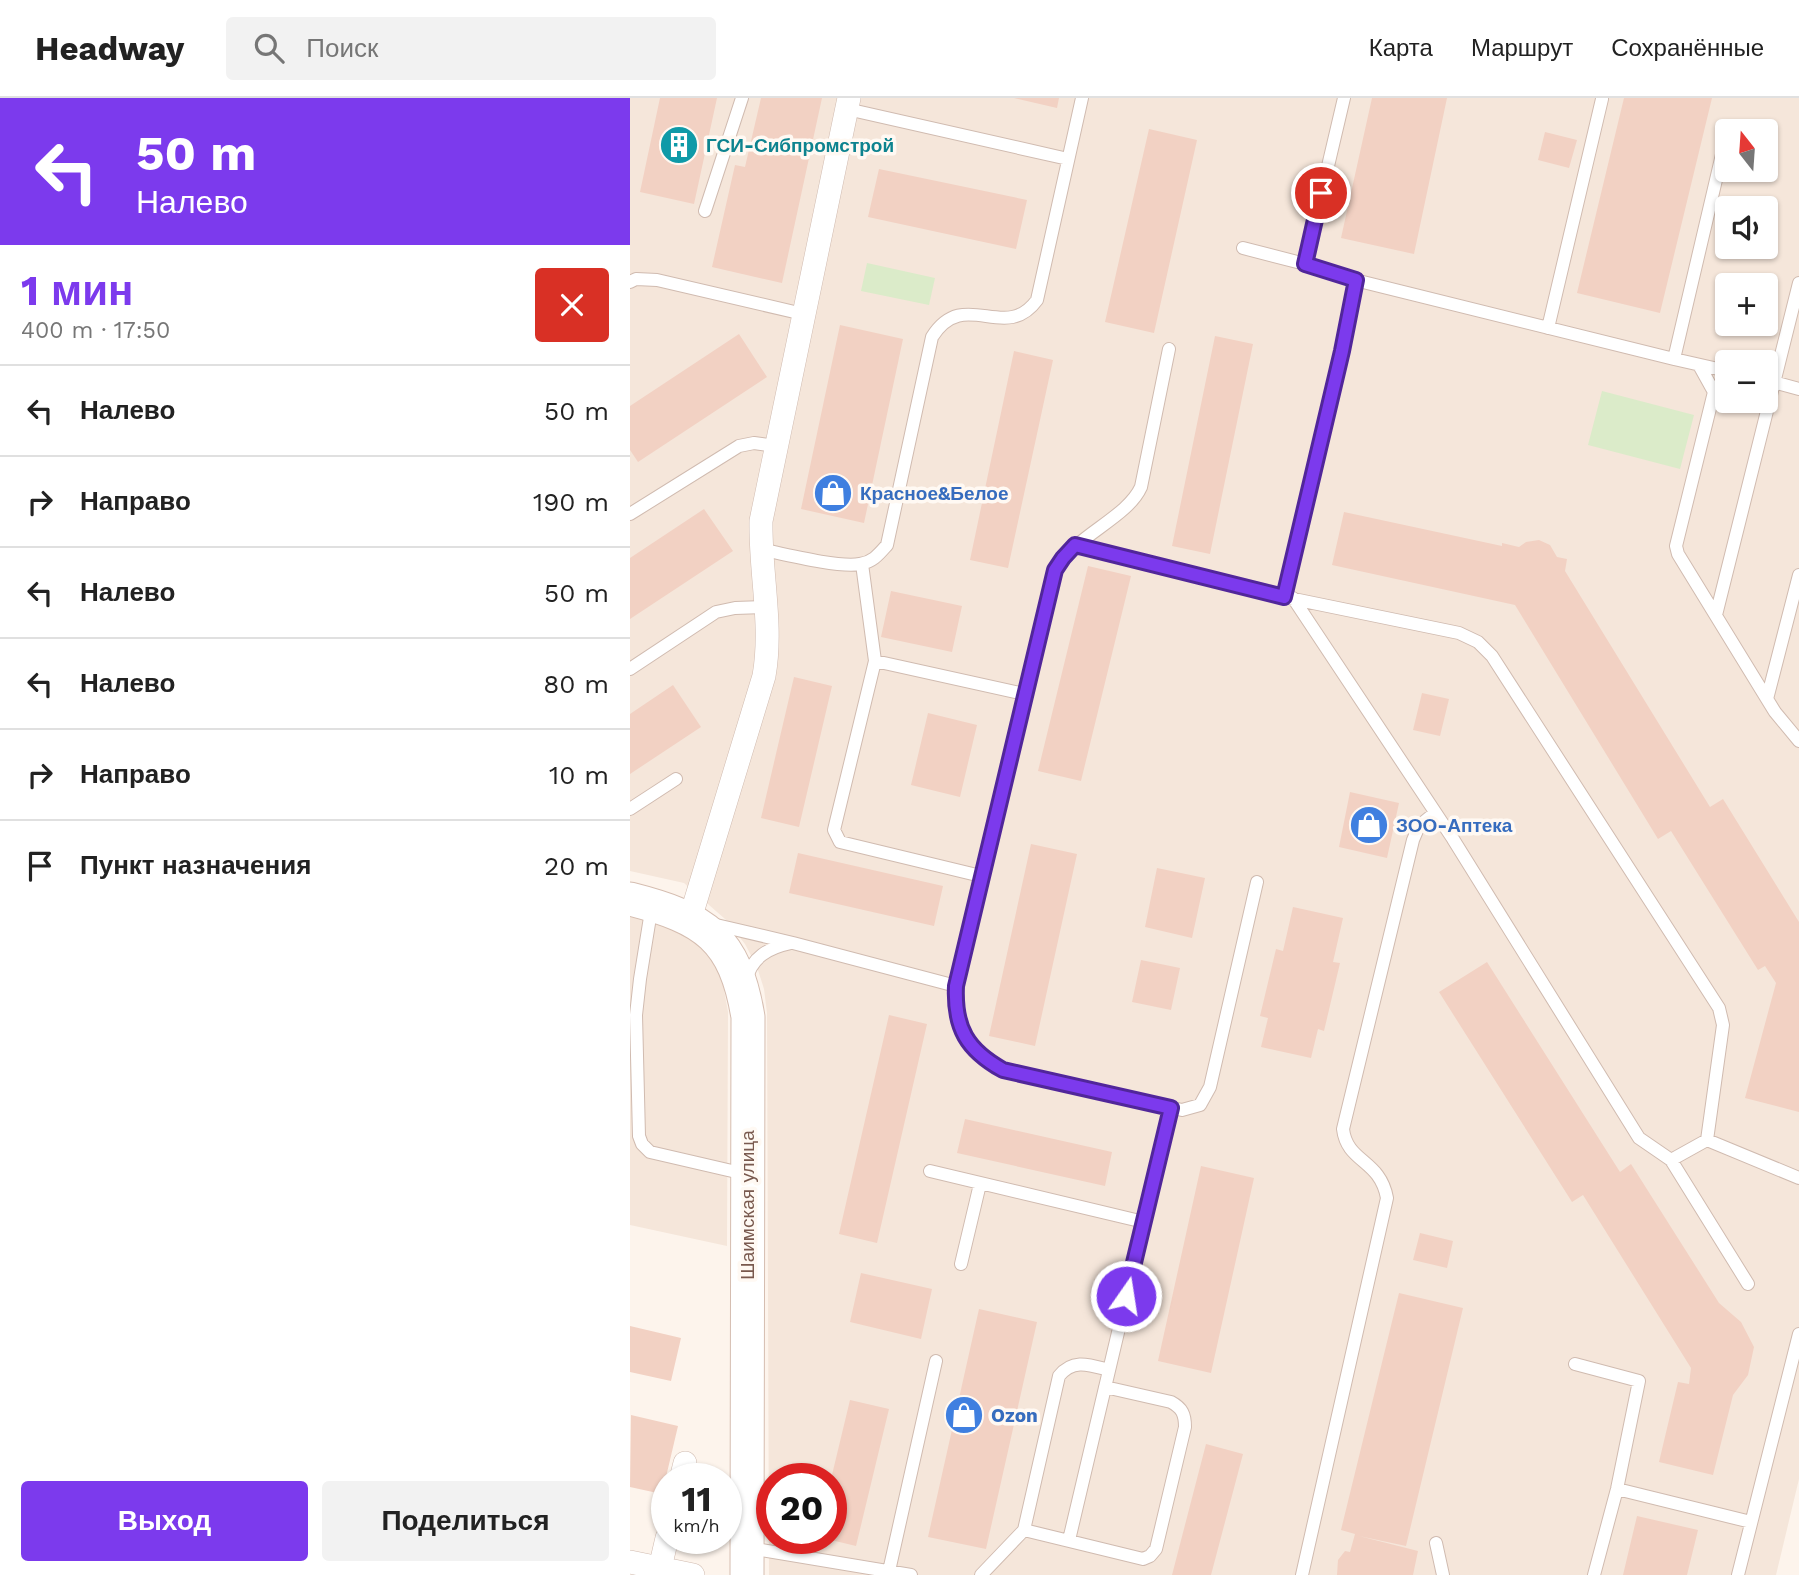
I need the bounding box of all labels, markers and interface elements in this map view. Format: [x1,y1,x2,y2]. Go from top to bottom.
search box [226,17,716,80]
text: Headway [35,29,184,68]
icon: search [250,29,288,67]
text: Поиск [306,33,378,63]
text: Карта [1369,34,1433,62]
text: Маршрут [1471,34,1573,62]
text: Сохранённые [1611,34,1764,62]
north arrow [1715,119,1778,182]
map controls [1715,119,1778,413]
text: 50 m [136,124,256,182]
building icon: ГСИ-Сибпромстрой [658,124,700,166]
icon: left [21,126,112,217]
place label: ГСИ-Сибпромстрой [706,134,894,157]
pin [1291,163,1351,223]
icon: arrive [1302,174,1340,212]
text: Налево [136,183,248,221]
button: sound [1715,196,1778,259]
text: 1 мин [21,266,133,315]
button: close [535,268,609,342]
button: + [1715,273,1778,336]
text: 400 m · 17:50 [21,317,170,344]
button: − [1715,350,1778,413]
icon: left [21,392,59,430]
text: Налево [80,395,175,425]
text: 50 m [544,396,609,426]
shop icon: Красное&Белое [812,472,854,514]
place label: Красное&Белое [860,482,1008,505]
icon: right [21,483,59,521]
text: Направо [80,486,191,516]
text: 190 m [533,487,609,517]
icon: left [21,574,59,612]
text: Налево [80,577,175,607]
text: 50 m [544,578,609,608]
icon: left [21,665,59,703]
text: Налево [80,668,175,698]
text: 80 m [543,669,609,699]
icon: right [21,756,59,794]
text: Направо [80,759,191,789]
text: 10 m [549,760,609,790]
shop icon: ЗОО-Аптека [1348,804,1390,846]
place label: ЗОО-Аптека [1396,814,1513,837]
icon: arrive [21,847,59,885]
text: Пункт назначения [80,850,311,880]
text: 20 m [544,851,609,881]
street label: Шаимская улица [736,1130,759,1280]
position arrow [1089,1259,1163,1333]
shop icon: Ozon [943,1394,985,1436]
place label: Ozon [991,1404,1038,1427]
speed limit sign: 20 [756,1463,847,1554]
text: 11 [681,1478,712,1520]
button: Выход [21,1481,308,1561]
button: Поделиться [322,1481,609,1561]
text: km/h [673,1515,720,1536]

